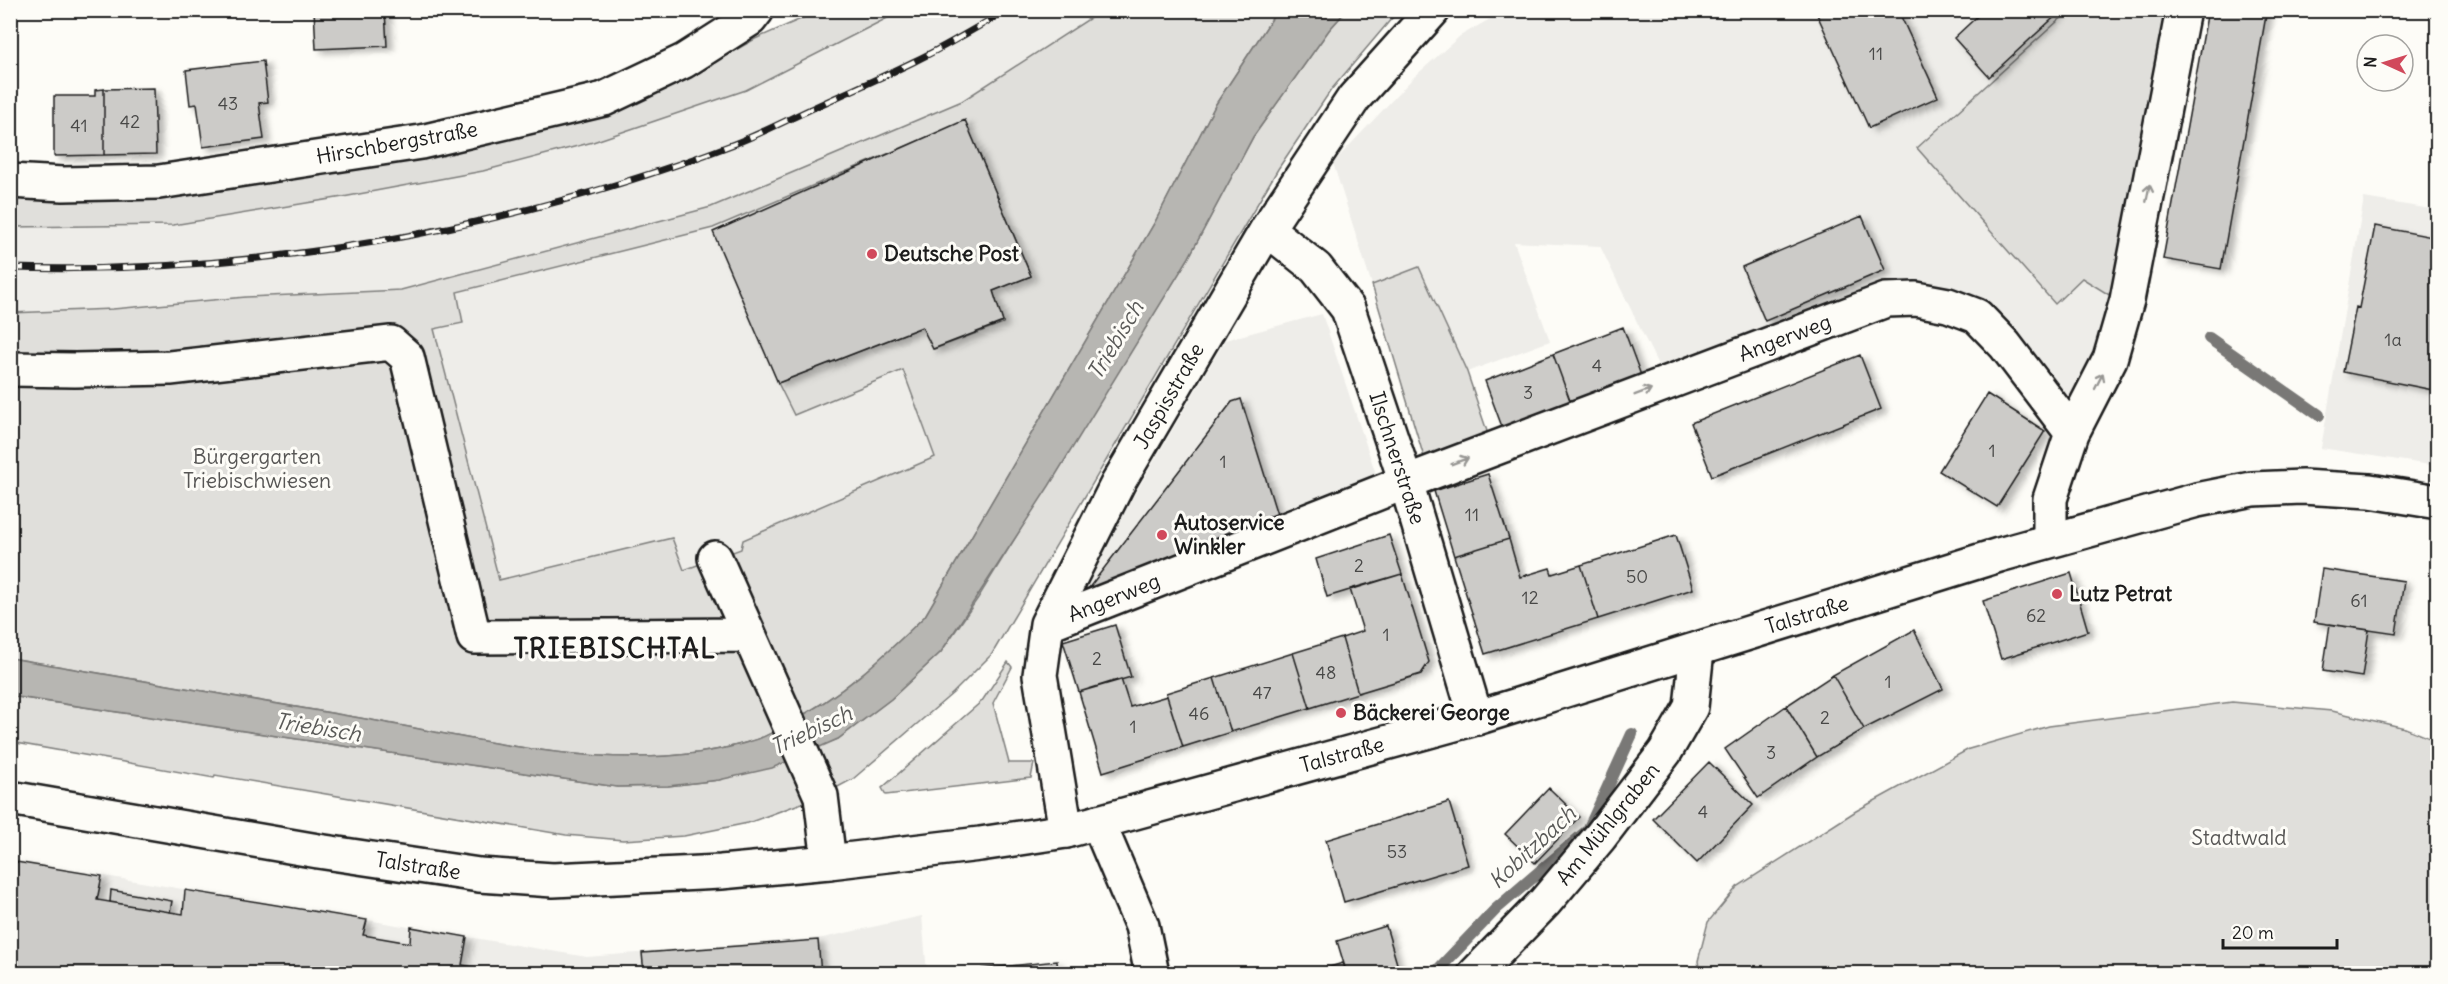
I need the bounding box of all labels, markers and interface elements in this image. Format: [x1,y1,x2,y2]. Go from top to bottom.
north arrow [2355,33,2415,93]
house number: 11 [1869,42,1883,65]
text: N [2360,56,2380,68]
house number: 43 [218,92,238,115]
house number: 42 [120,110,140,133]
house number: 41 [70,114,88,137]
street label: Hirschbergstraße [314,115,480,170]
one-way arrow [2143,183,2154,203]
place label: Deutsche Post [884,240,1020,267]
marker: Deutsche Post [865,247,879,261]
water label: Triebisch [1081,294,1150,384]
street label: Angerweg [1735,308,1835,367]
house number: 1a [2384,328,2402,351]
street label: Jaspisstraße [1127,338,1210,454]
house number: 4 [1592,354,1602,377]
one-way arrow [2094,372,2105,390]
house number: 3 [1523,381,1533,404]
one-way arrow [1633,386,1651,397]
street label: Ilschnerstraße [1363,388,1432,528]
house number: 1 [1988,439,1996,462]
park label: Bürgergarten Triebischwiesen [183,443,331,494]
house number: 1 [1219,450,1227,473]
one-way arrow [1450,455,1469,466]
house number: 11 [1465,503,1479,526]
place label: Autoservice Winkler [1174,509,1285,560]
marker: Autoservice Winkler [1155,528,1169,542]
house number: 2 [1354,554,1364,577]
house number: 50 [1626,565,1648,588]
street label: Angerweg [1064,567,1164,628]
place label: Lutz Petrat [2069,580,2173,607]
house number: 12 [1521,586,1539,609]
marker: Lutz Petrat [2050,587,2064,601]
street label: Talstraße [1762,589,1852,640]
house number: 61 [2350,589,2368,612]
house number: 62 [2026,604,2046,627]
house number: 1 [1382,623,1390,646]
district label: TRIEBISCHTAL [513,631,717,665]
house number: 2 [1092,647,1102,670]
house number: 48 [1316,661,1336,684]
house number: 1 [1884,670,1892,693]
house number: 47 [1252,681,1272,704]
water label: Triebisch [766,698,857,761]
place label: Bäckerei George [1353,699,1510,726]
house number: 46 [1189,702,1209,725]
water label: Triebisch [273,706,364,748]
marker: Bäckerei George [1334,706,1348,720]
house number: 2 [1820,706,1830,729]
house number: 1 [1129,715,1137,738]
street label: Talstraße [1297,730,1387,779]
house number: 3 [1766,741,1776,764]
street label: Am Mühlgraben [1550,757,1665,890]
water label: Kobitzbach [1483,799,1582,894]
house number: 4 [1698,800,1708,823]
park label: Stadtwald [2191,824,2287,851]
house number: 53 [1387,840,1407,863]
street label: Talstraße [373,845,463,886]
scale bar [2223,912,2337,950]
text: 20 m [2232,921,2274,944]

